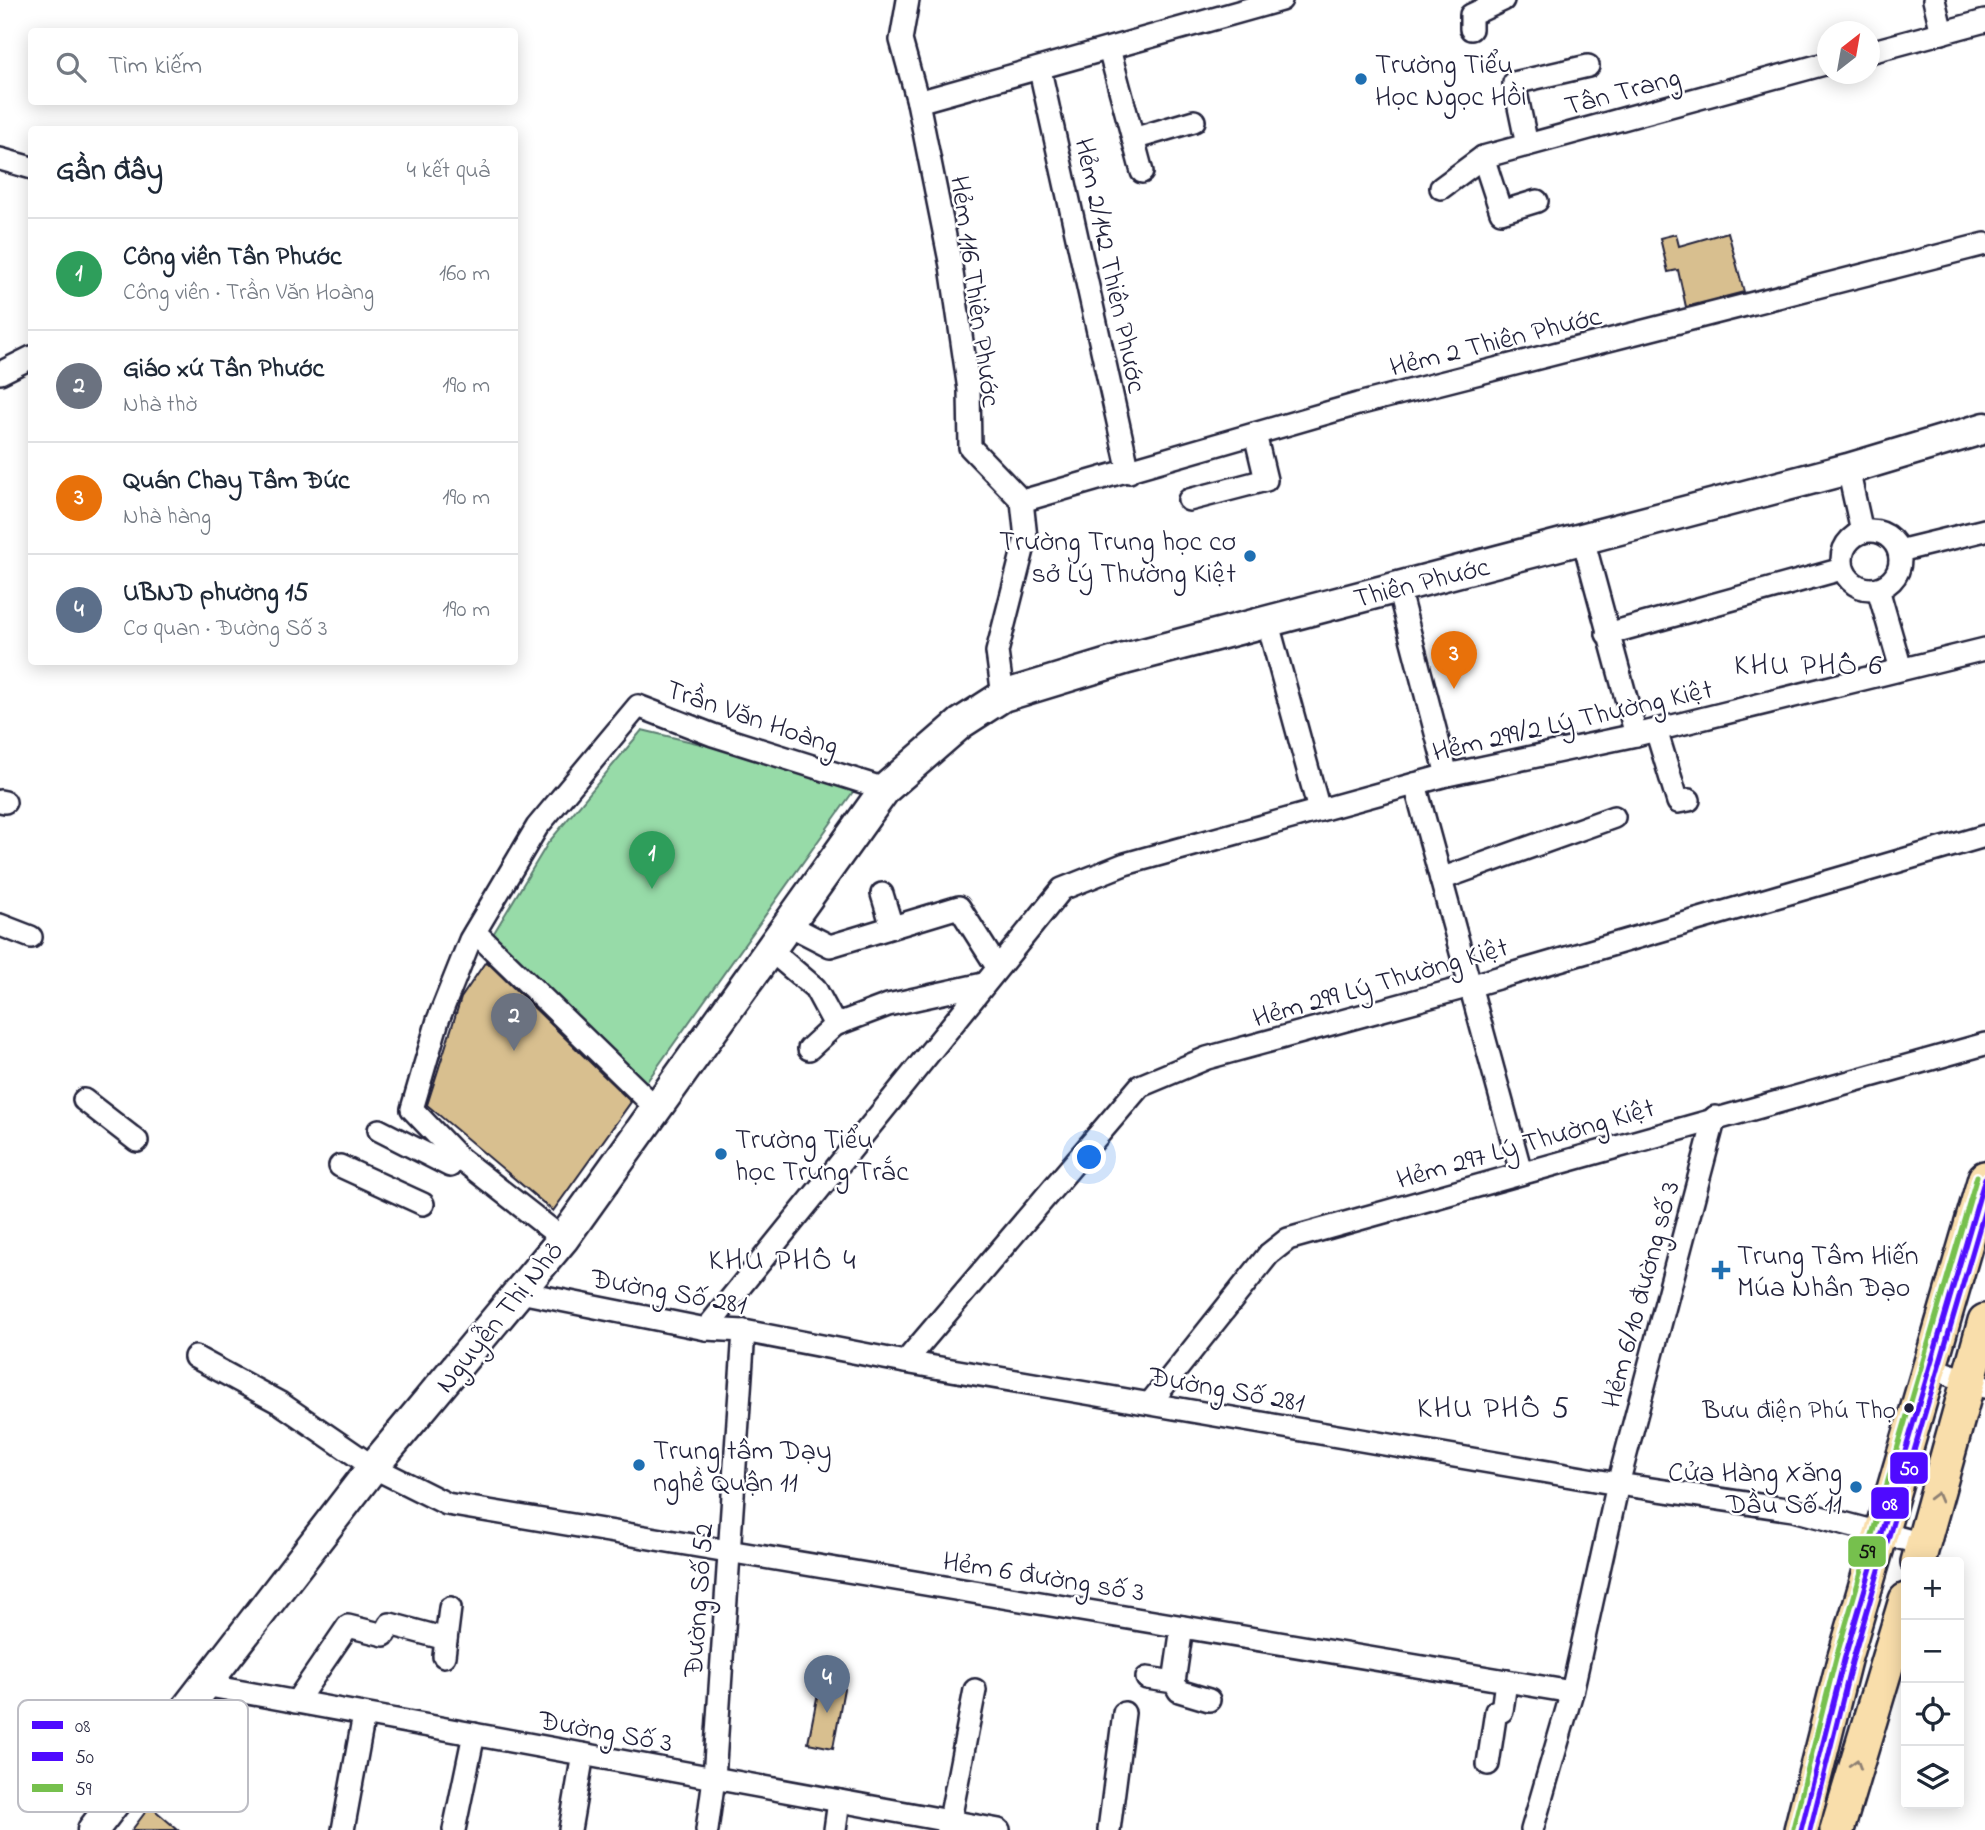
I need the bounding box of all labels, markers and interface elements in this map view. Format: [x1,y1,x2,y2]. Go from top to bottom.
north arrow [1817,21,1880,84]
search box [28,28,518,105]
place label: Trường Tiểu Học Ngọc Hồi [1375,46,1527,119]
icon: search [52,48,90,86]
text: Tìm kiếm [108,48,202,86]
street label: Tân Trang [1561,58,1685,128]
marker: Trường Tiểu Học Ngọc Hồi [1353,71,1369,87]
street label: Hẻm 2/142 Thiên Phước [1061,134,1156,398]
text: Gần đây [56,150,163,194]
text: 4 kết quả [407,155,490,188]
street label: Hẻm 116 Thiên Phước [937,173,1010,410]
text: Công viên Tân Phước [123,239,341,277]
text: 1 [75,258,83,291]
text: 160 m [439,258,490,291]
text: Công viên · Trần Văn Hoàng [123,277,374,310]
street label: Hẻm 2 Thiên Phước [1386,297,1607,390]
text: Giáo xứ Tân Phước [123,351,324,389]
text: 2 [73,370,85,403]
text: 190 m [442,370,490,403]
text: Nhà thờ [123,389,197,422]
text: Quán Chay Tâm Đức [123,463,350,501]
text: 3 [74,482,84,515]
text: 190 m [442,482,490,515]
text: Nhà hàng [123,501,211,534]
place label: Trường Trung học cơ sở Lý Thường Kiệt [999,523,1236,596]
marker: Trường Trung học cơ sở Lý Thường Kiệt [1242,548,1258,564]
street label: Thiên Phước [1350,548,1495,621]
text: UBND phường 15 [123,575,308,613]
text: 4 [74,594,84,627]
text: 190 m [442,594,490,627]
text: Cơ quan · Đường Số 3 [123,613,328,646]
pin: 3 [1431,631,1477,689]
district label: KHU PHỐ 6 [1734,645,1884,689]
street label: Hẻm 299/2 Lý Thường Kiệt [1429,670,1717,775]
street label: Trần Văn Hoàng [660,671,844,768]
pin: 1 [629,831,675,889]
street label: Hẻm 299 Lý Thường Kiệt [1248,928,1514,1040]
pin: 2 [491,993,537,1051]
street label: Hẻm 297 Lý Thường Kiệt [1392,1089,1660,1202]
place label: Trường Tiểu học Trưng Trắc [735,1121,909,1194]
your location [1072,1140,1106,1174]
marker: Trường Tiểu học Trưng Trắc [713,1146,729,1162]
street label: Hẻm 6/10 đường số 3 [1592,1177,1692,1413]
street label: Nguyễn Thị Nhỏ [426,1233,575,1403]
place label: Trung Tâm Hiến Múa Nhân Đạo [1737,1237,1919,1310]
district label: KHU PHỐ 4 [708,1240,858,1284]
street label: Đường Số 281 [586,1259,750,1327]
marker: Trung Tâm Hiến Múa Nhân Đạo [1711,1260,1731,1280]
street label: Đường Số 281 [1144,1357,1308,1425]
district label: KHU PHỐ 5 [1417,1388,1571,1432]
place label: Bưu điện Phú Thọ [1701,1393,1896,1431]
marker: Bưu điện Phú Thọ [1902,1401,1916,1415]
place label: Trung tâm Dạy nghề Quận 11 [653,1432,832,1505]
line badge: 50 [1889,1451,1929,1485]
place label: Cửa Hàng Xăng Dầu Số 11 [1668,1454,1842,1527]
marker: Trung tâm Dạy nghề Quận 11 [631,1457,647,1473]
text: 50 [1899,1457,1919,1484]
marker: Cửa Hàng Xăng Dầu Số 11 [1848,1479,1864,1495]
line badge: 08 [1870,1486,1910,1520]
one-way arrow [1928,1491,1942,1503]
text: 08 [1882,1492,1898,1519]
street label: Đường Số 52 [675,1522,726,1679]
line badge: 59 [1847,1535,1887,1568]
text: 59 [1859,1540,1876,1567]
street label: Hẻm 6 đường số 3 [940,1542,1147,1615]
map controls [1901,1557,1964,1809]
button: + [1901,1557,1964,1620]
button: − [1901,1620,1964,1683]
pin: 4 [804,1655,850,1713]
button: locate [1901,1683,1964,1746]
legend [18,1700,248,1812]
street label: Đường Số 3 [534,1701,676,1765]
text: 08 [75,1714,90,1741]
text: 50 [75,1745,94,1772]
button: layers [1901,1746,1964,1809]
one-way arrow [1848,1759,1863,1771]
text: 59 [75,1777,92,1804]

